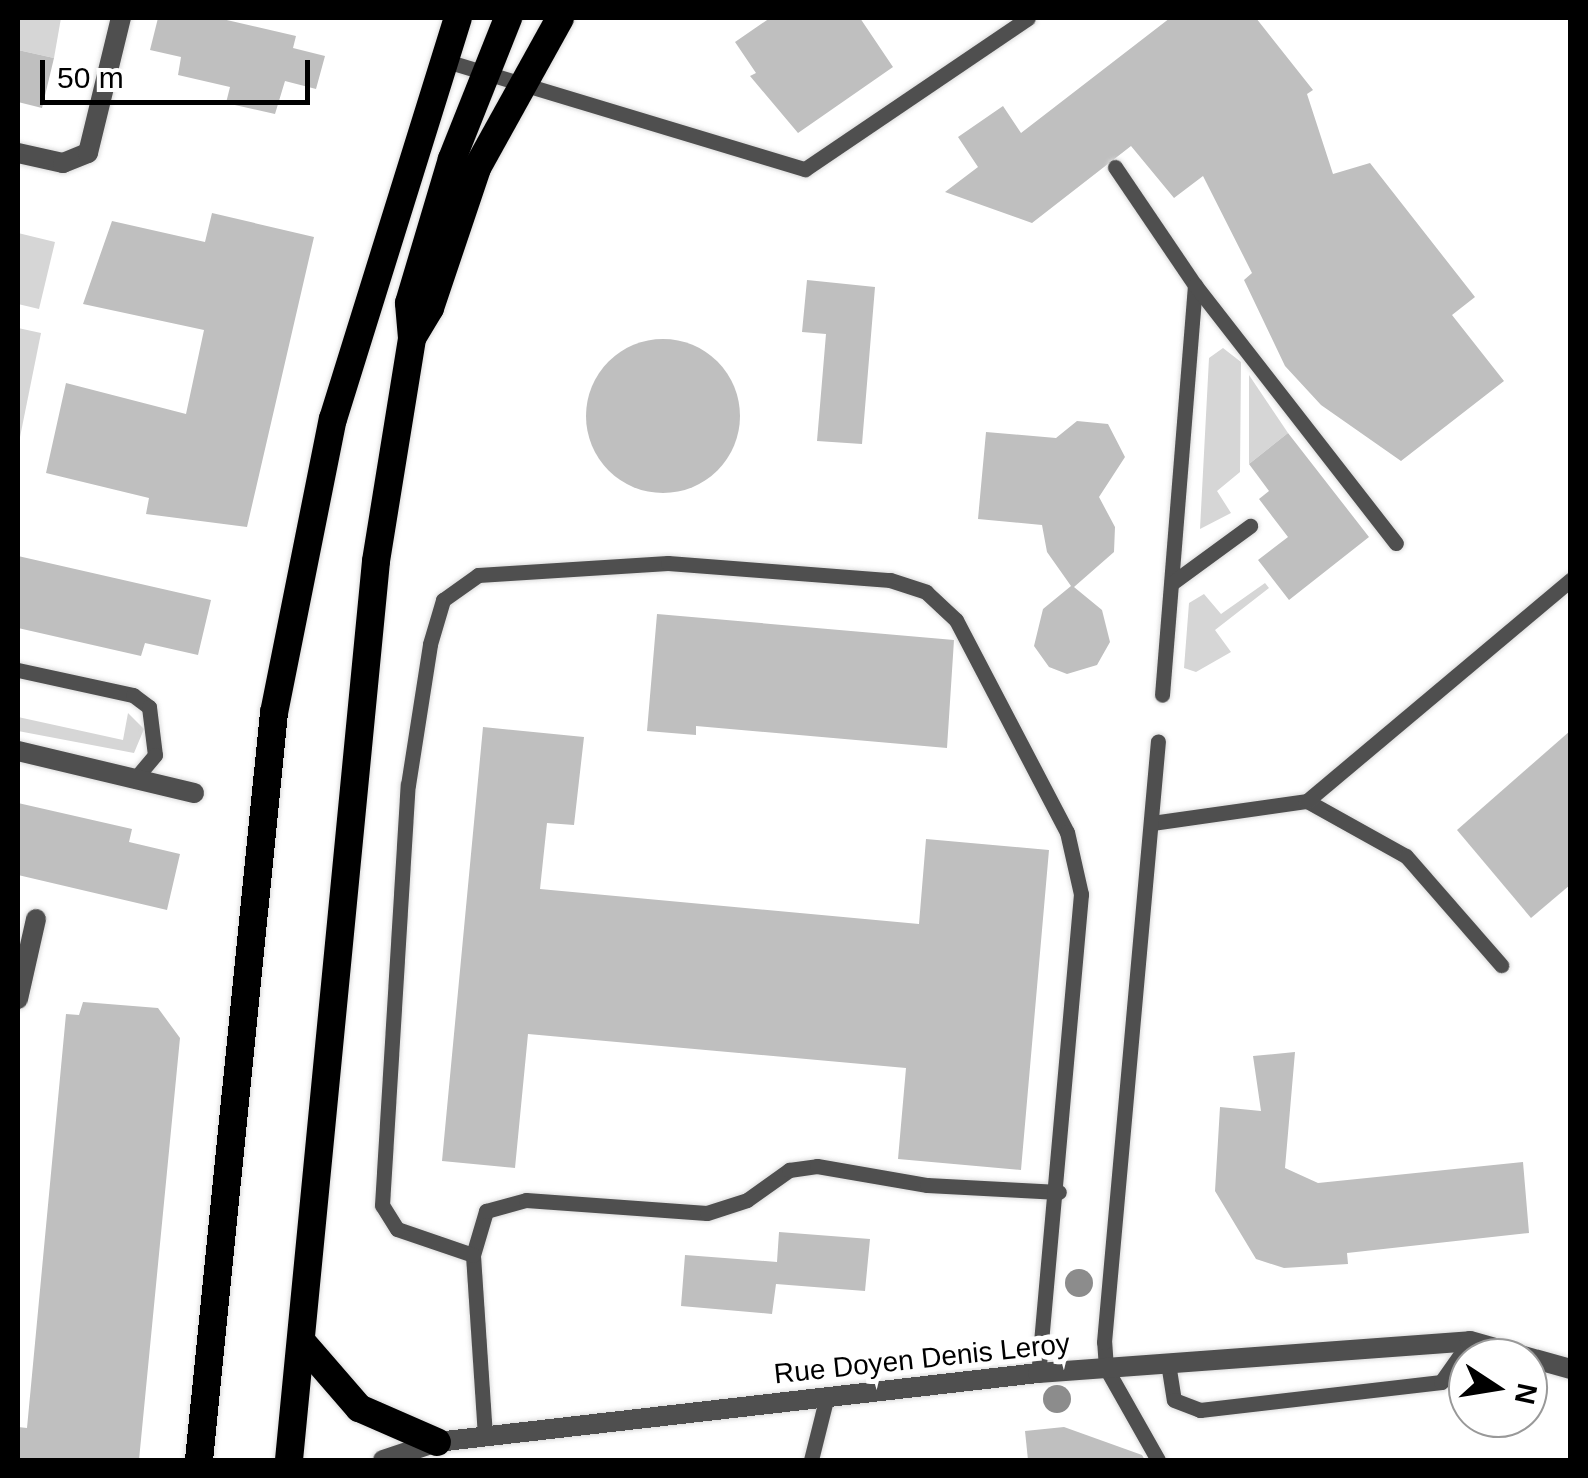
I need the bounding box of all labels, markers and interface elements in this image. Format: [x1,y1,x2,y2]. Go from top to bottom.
scale bar [45,40,315,102]
text: 50 m [57,61,124,94]
street label: Rue Doyen Denis Leroy [772,1327,1072,1391]
north arrow [1448,1338,1548,1438]
text: N [1509,1381,1543,1407]

